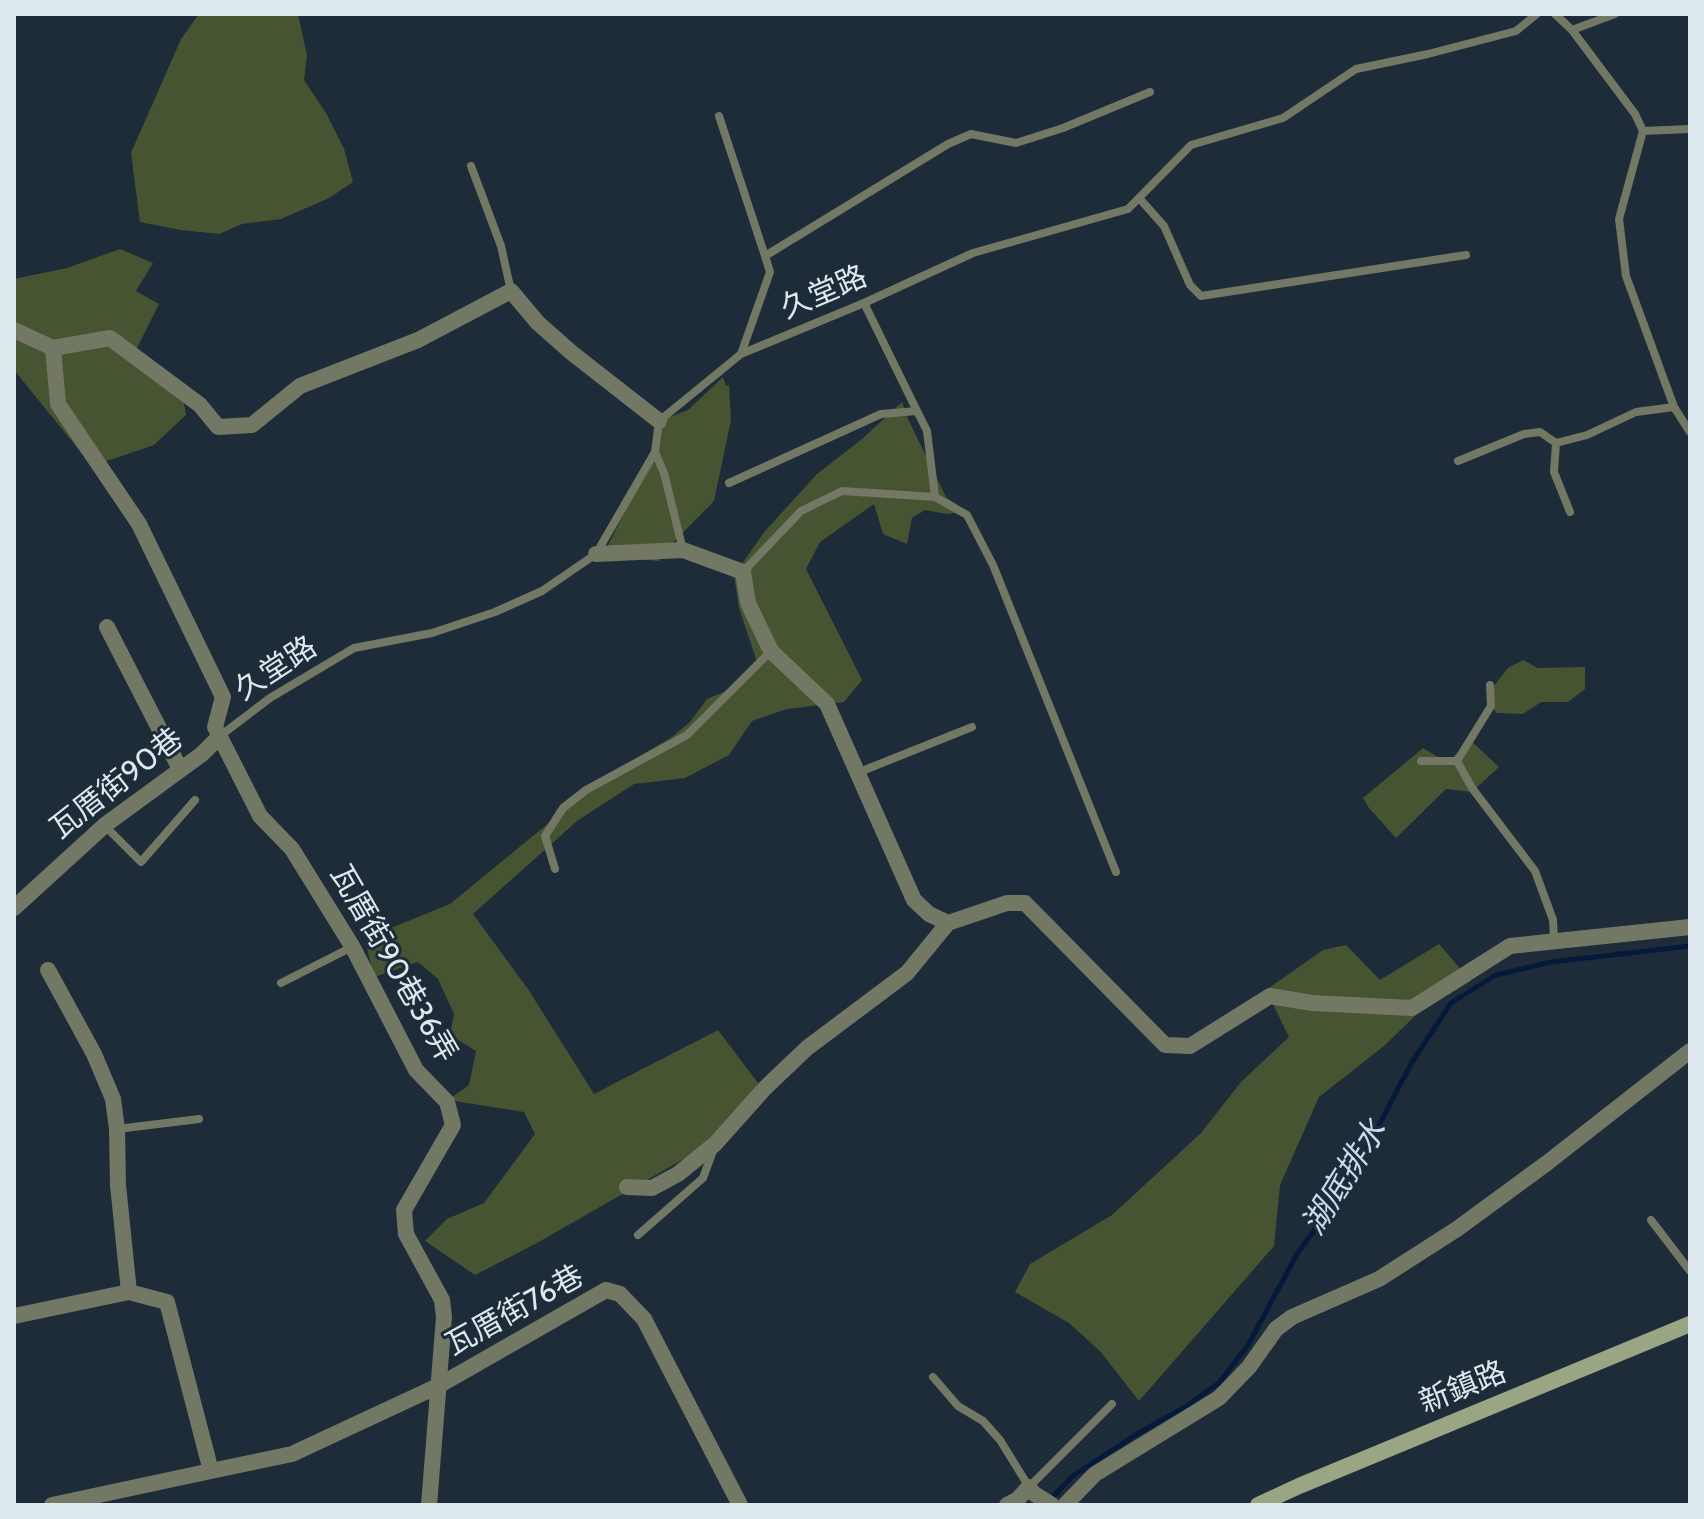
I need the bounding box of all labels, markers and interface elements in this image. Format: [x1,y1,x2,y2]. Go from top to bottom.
street label: 久堂路 [776,259,872,327]
street label: 久堂路 [228,629,324,709]
street label: 瓦厝街90巷 [44,721,190,847]
street label: 瓦厝街90巷36弄 [322,859,464,1069]
water label: 湖底排水 [1295,1114,1395,1242]
street label: 瓦厝街76巷 [440,1259,590,1363]
street label: 新鎮路 [1415,1354,1511,1422]

